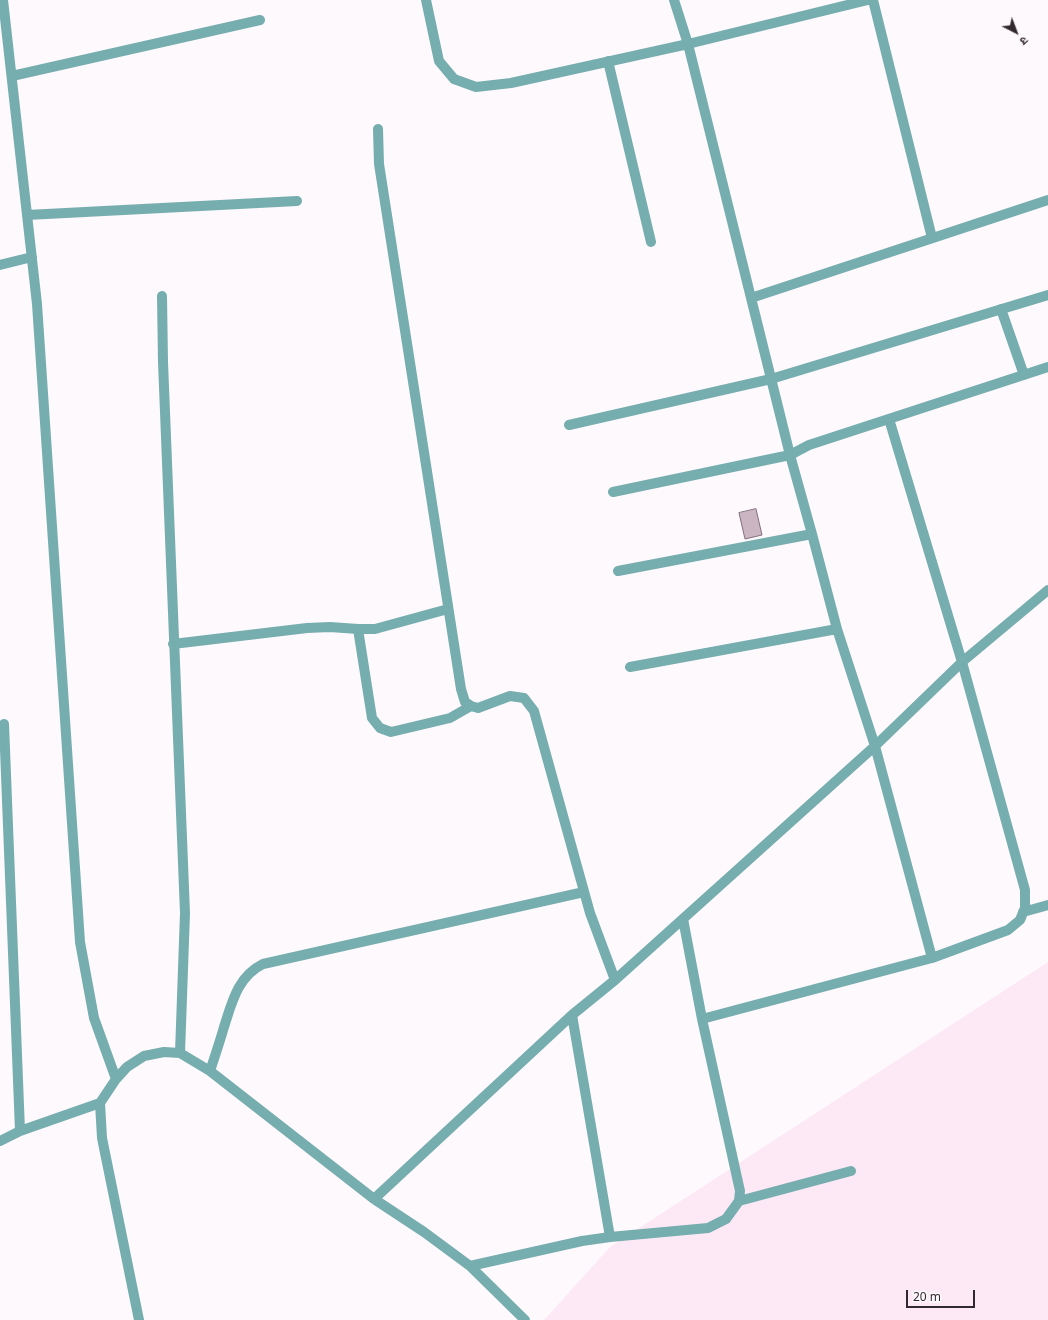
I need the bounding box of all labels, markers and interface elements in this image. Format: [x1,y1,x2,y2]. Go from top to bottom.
north arrow [996,12,1036,52]
text: उ [1017,34,1032,49]
scale bar [908,1282,977,1308]
text: 20 m [913,1288,941,1305]

